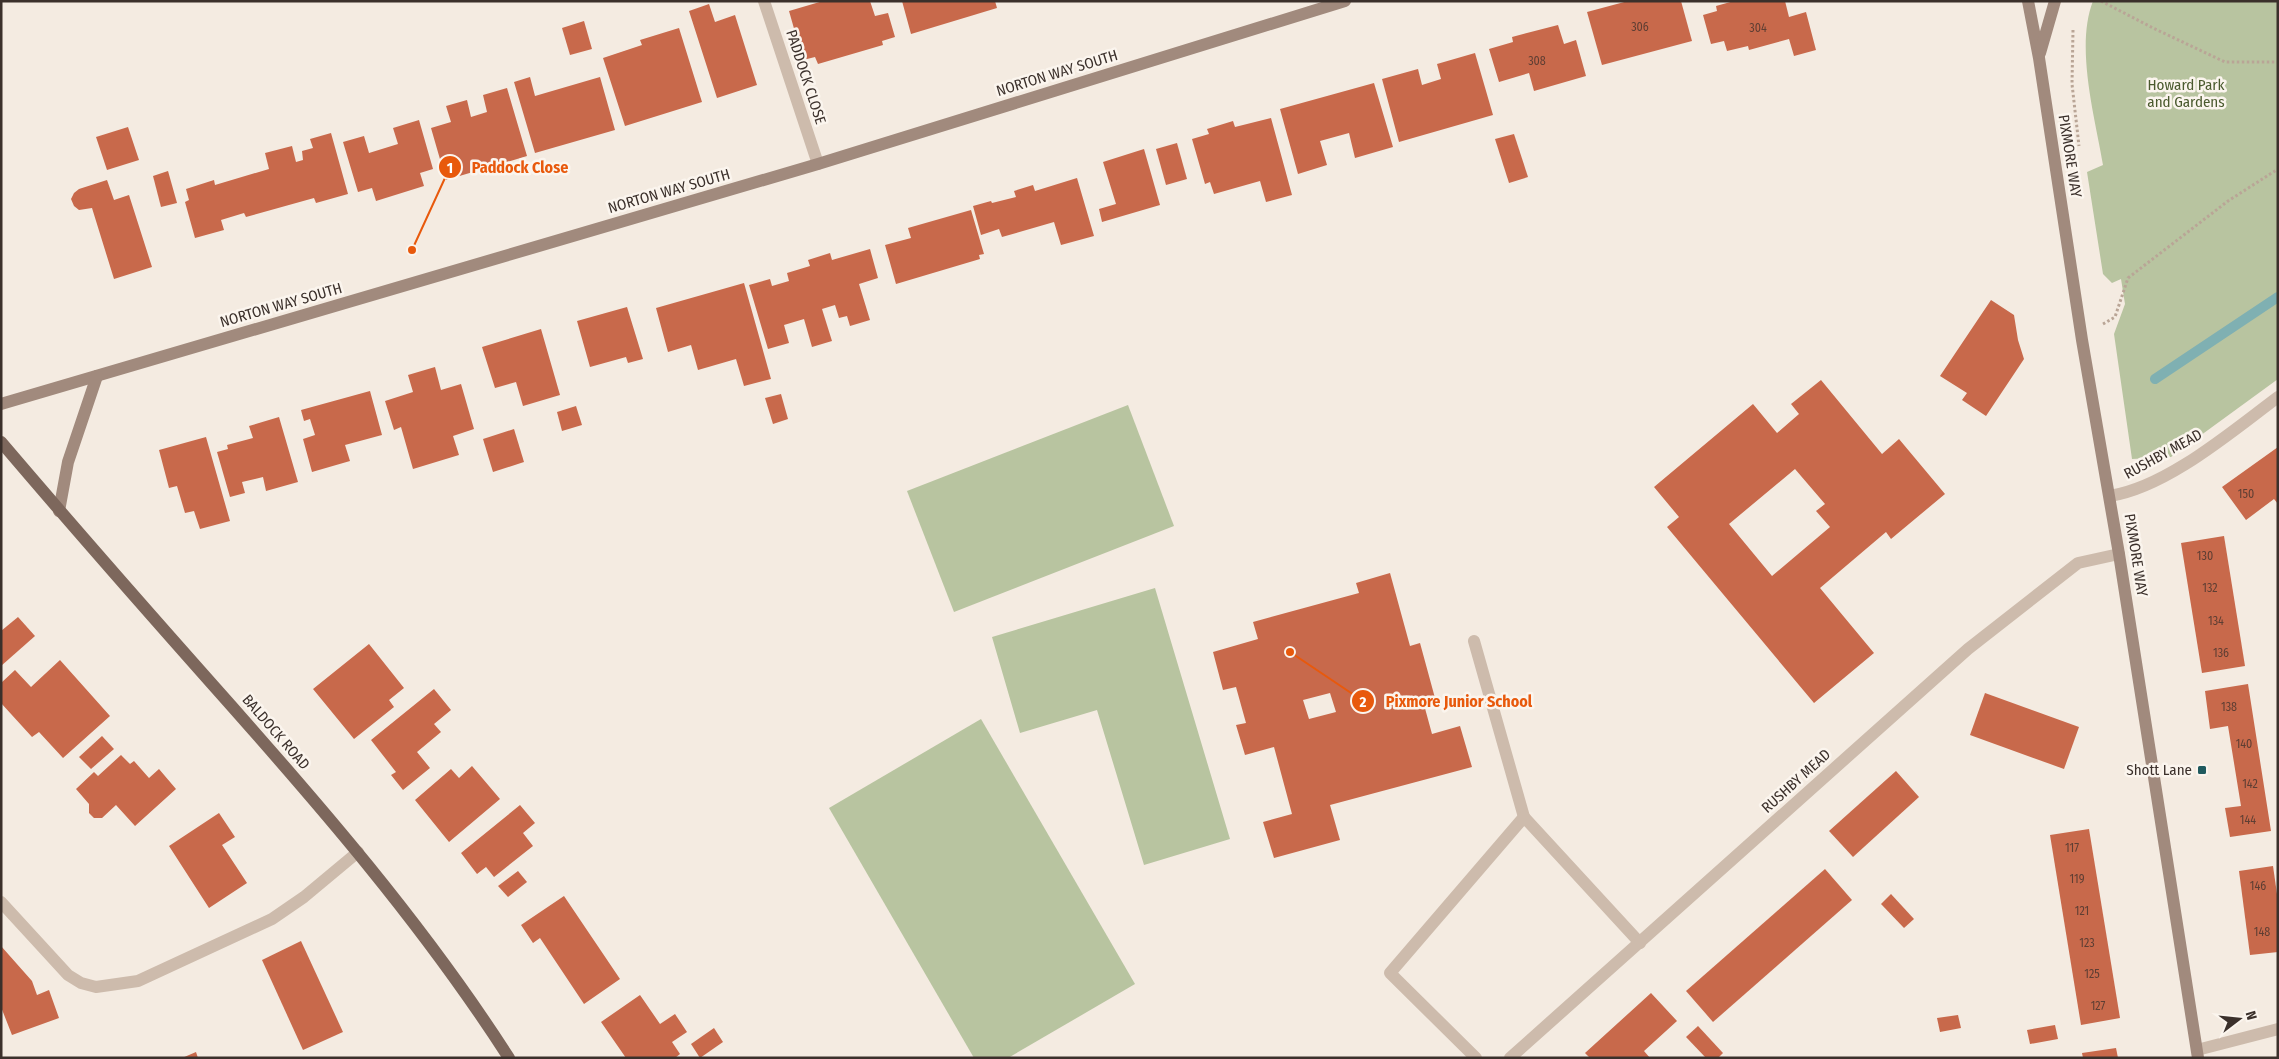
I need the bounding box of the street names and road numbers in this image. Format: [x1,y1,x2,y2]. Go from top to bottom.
street label: PADDOCK CLOSE [782,27,830,127]
street label: NORTON WAY SOUTH [994,46,1120,100]
street label: PIXMORE WAY [2055,113,2086,199]
street label: NORTON WAY SOUTH [606,165,732,217]
street label: NORTON WAY SOUTH [218,279,344,331]
street label: RUSHBY MEAD [2121,425,2205,483]
street label: PIXMORE WAY [2121,512,2152,598]
street label: BALDOCK ROAD [238,691,314,773]
street label: RUSHBY MEAD [1758,745,1834,817]

